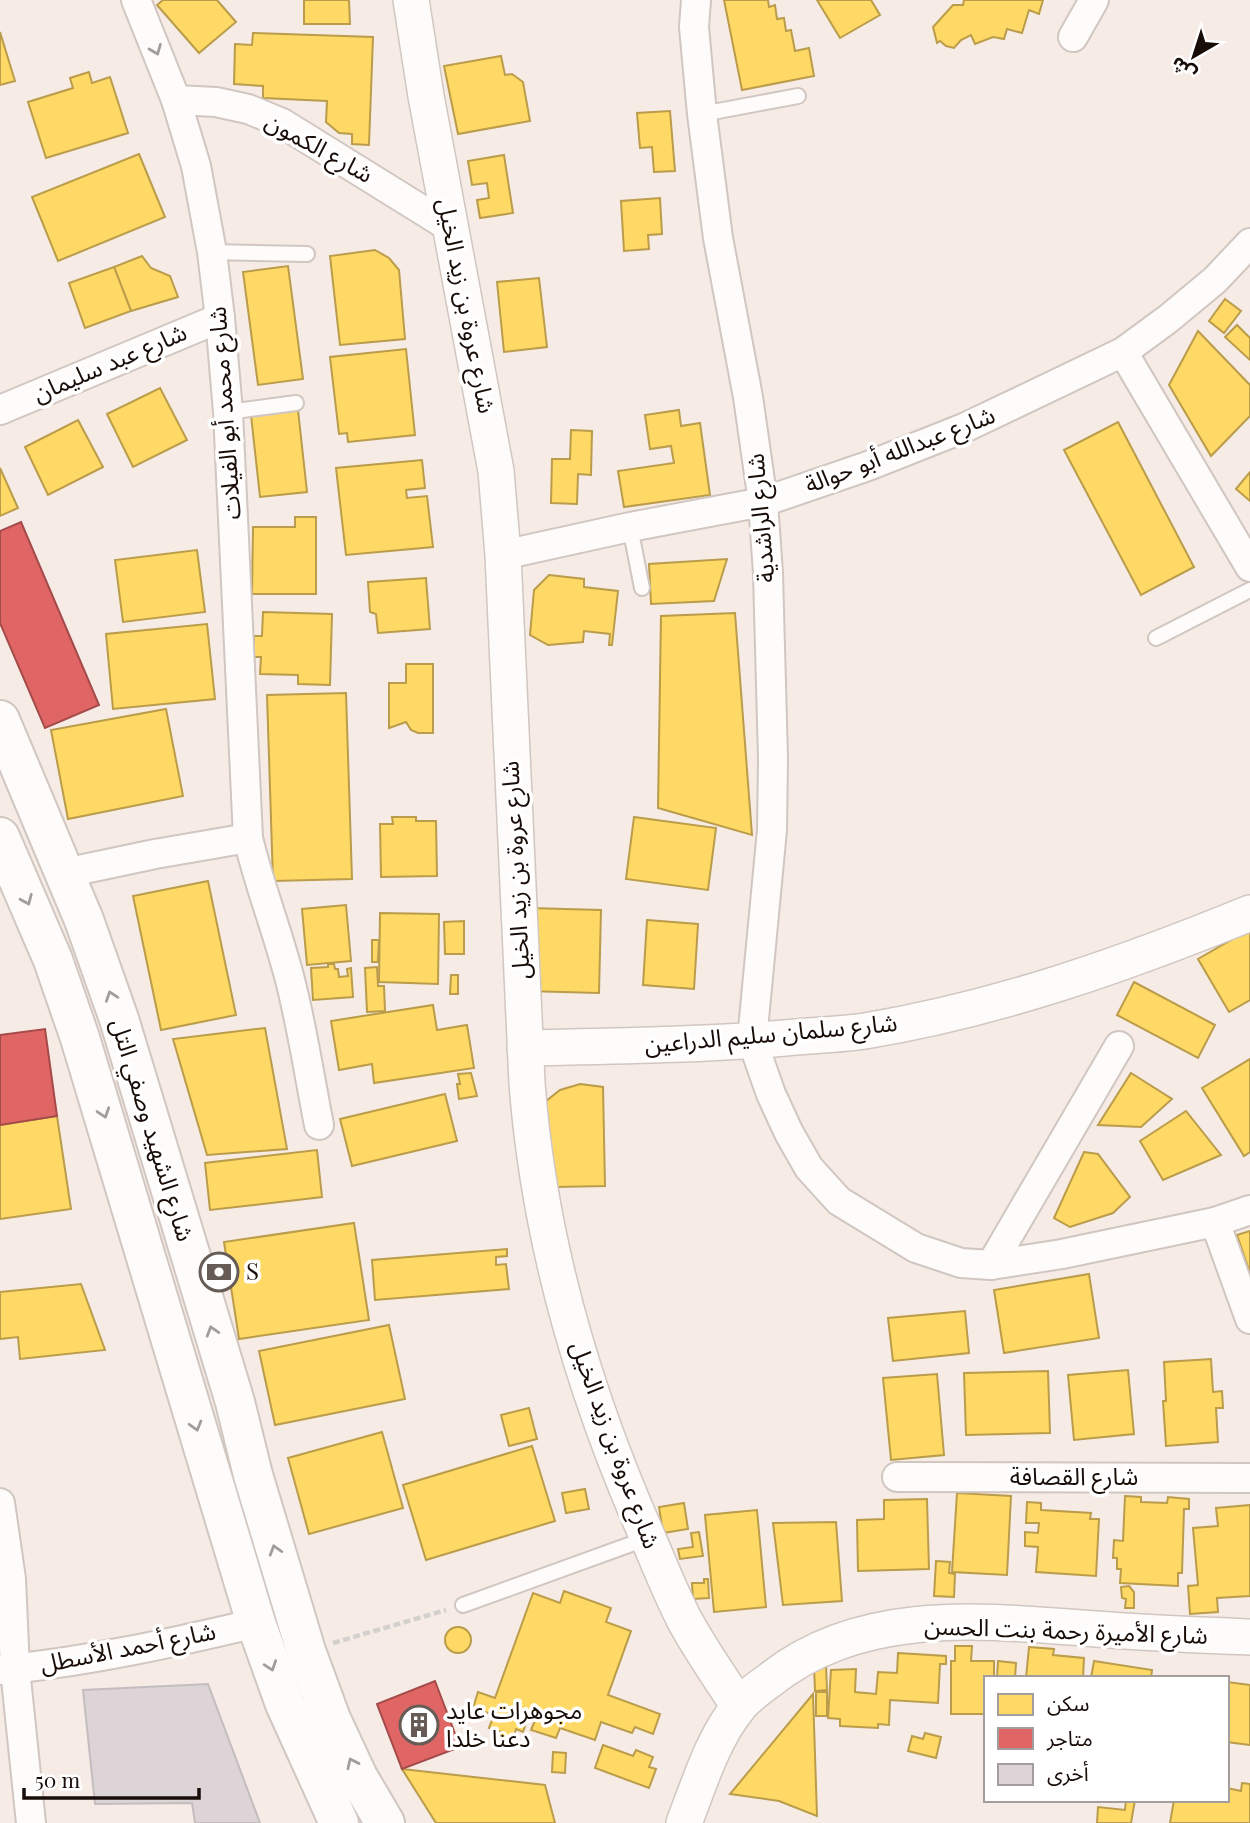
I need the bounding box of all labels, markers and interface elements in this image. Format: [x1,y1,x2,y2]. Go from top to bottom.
north arrow [1159,21,1229,91]
one-way arrow [147,44,161,56]
text: ش [1164,52,1201,88]
street label: شارع الكمون [259,104,380,192]
street label: شارع عروة بن زيد الخيل [428,195,505,416]
street label: شارع محمد أبو الفيلات [200,305,249,521]
street label: شارع عبد سليمان [27,314,192,411]
street label: شارع عبدالله أبو حوالة [800,397,1000,502]
street label: شارع الراشدية [737,452,784,584]
street label: شارع عروة بن زيد الخيل [492,760,539,980]
one-way arrow [19,892,33,905]
one-way arrow [105,991,119,1003]
street label: شارع سلمان سليم الدراعين [643,1005,899,1062]
street label: شارع الشهيد وصفي التل [100,1014,203,1246]
one-way arrow [96,1107,111,1119]
bank icon: S [198,1251,240,1293]
place label: S [246,1254,259,1286]
one-way arrow [206,1325,220,1338]
street label: شارع عروة بن زيد الخيل [562,1336,669,1553]
one-way arrow [187,1420,202,1432]
street label: شارع القصافة [1010,1459,1138,1494]
one-way arrow [269,1544,284,1556]
street label: شارع الأميرة رحمة بنت الحسن [924,1608,1208,1653]
street label: شارع أحمد الأسطل [37,1613,219,1682]
one-way arrow [263,1660,277,1672]
legend [984,1676,1229,1802]
text: سكن [1047,1688,1089,1716]
place label: مجوهرات عايد دعنا خلدا [446,1693,582,1753]
building icon: مجوهرات عايد دعنا خلدا [398,1704,440,1746]
text: متاجر [1046,1723,1093,1751]
scale bar [24,1756,200,1800]
one-way arrow [346,1758,360,1770]
text: أخرى [1047,1758,1089,1786]
text: 50 m [35,1765,81,1793]

